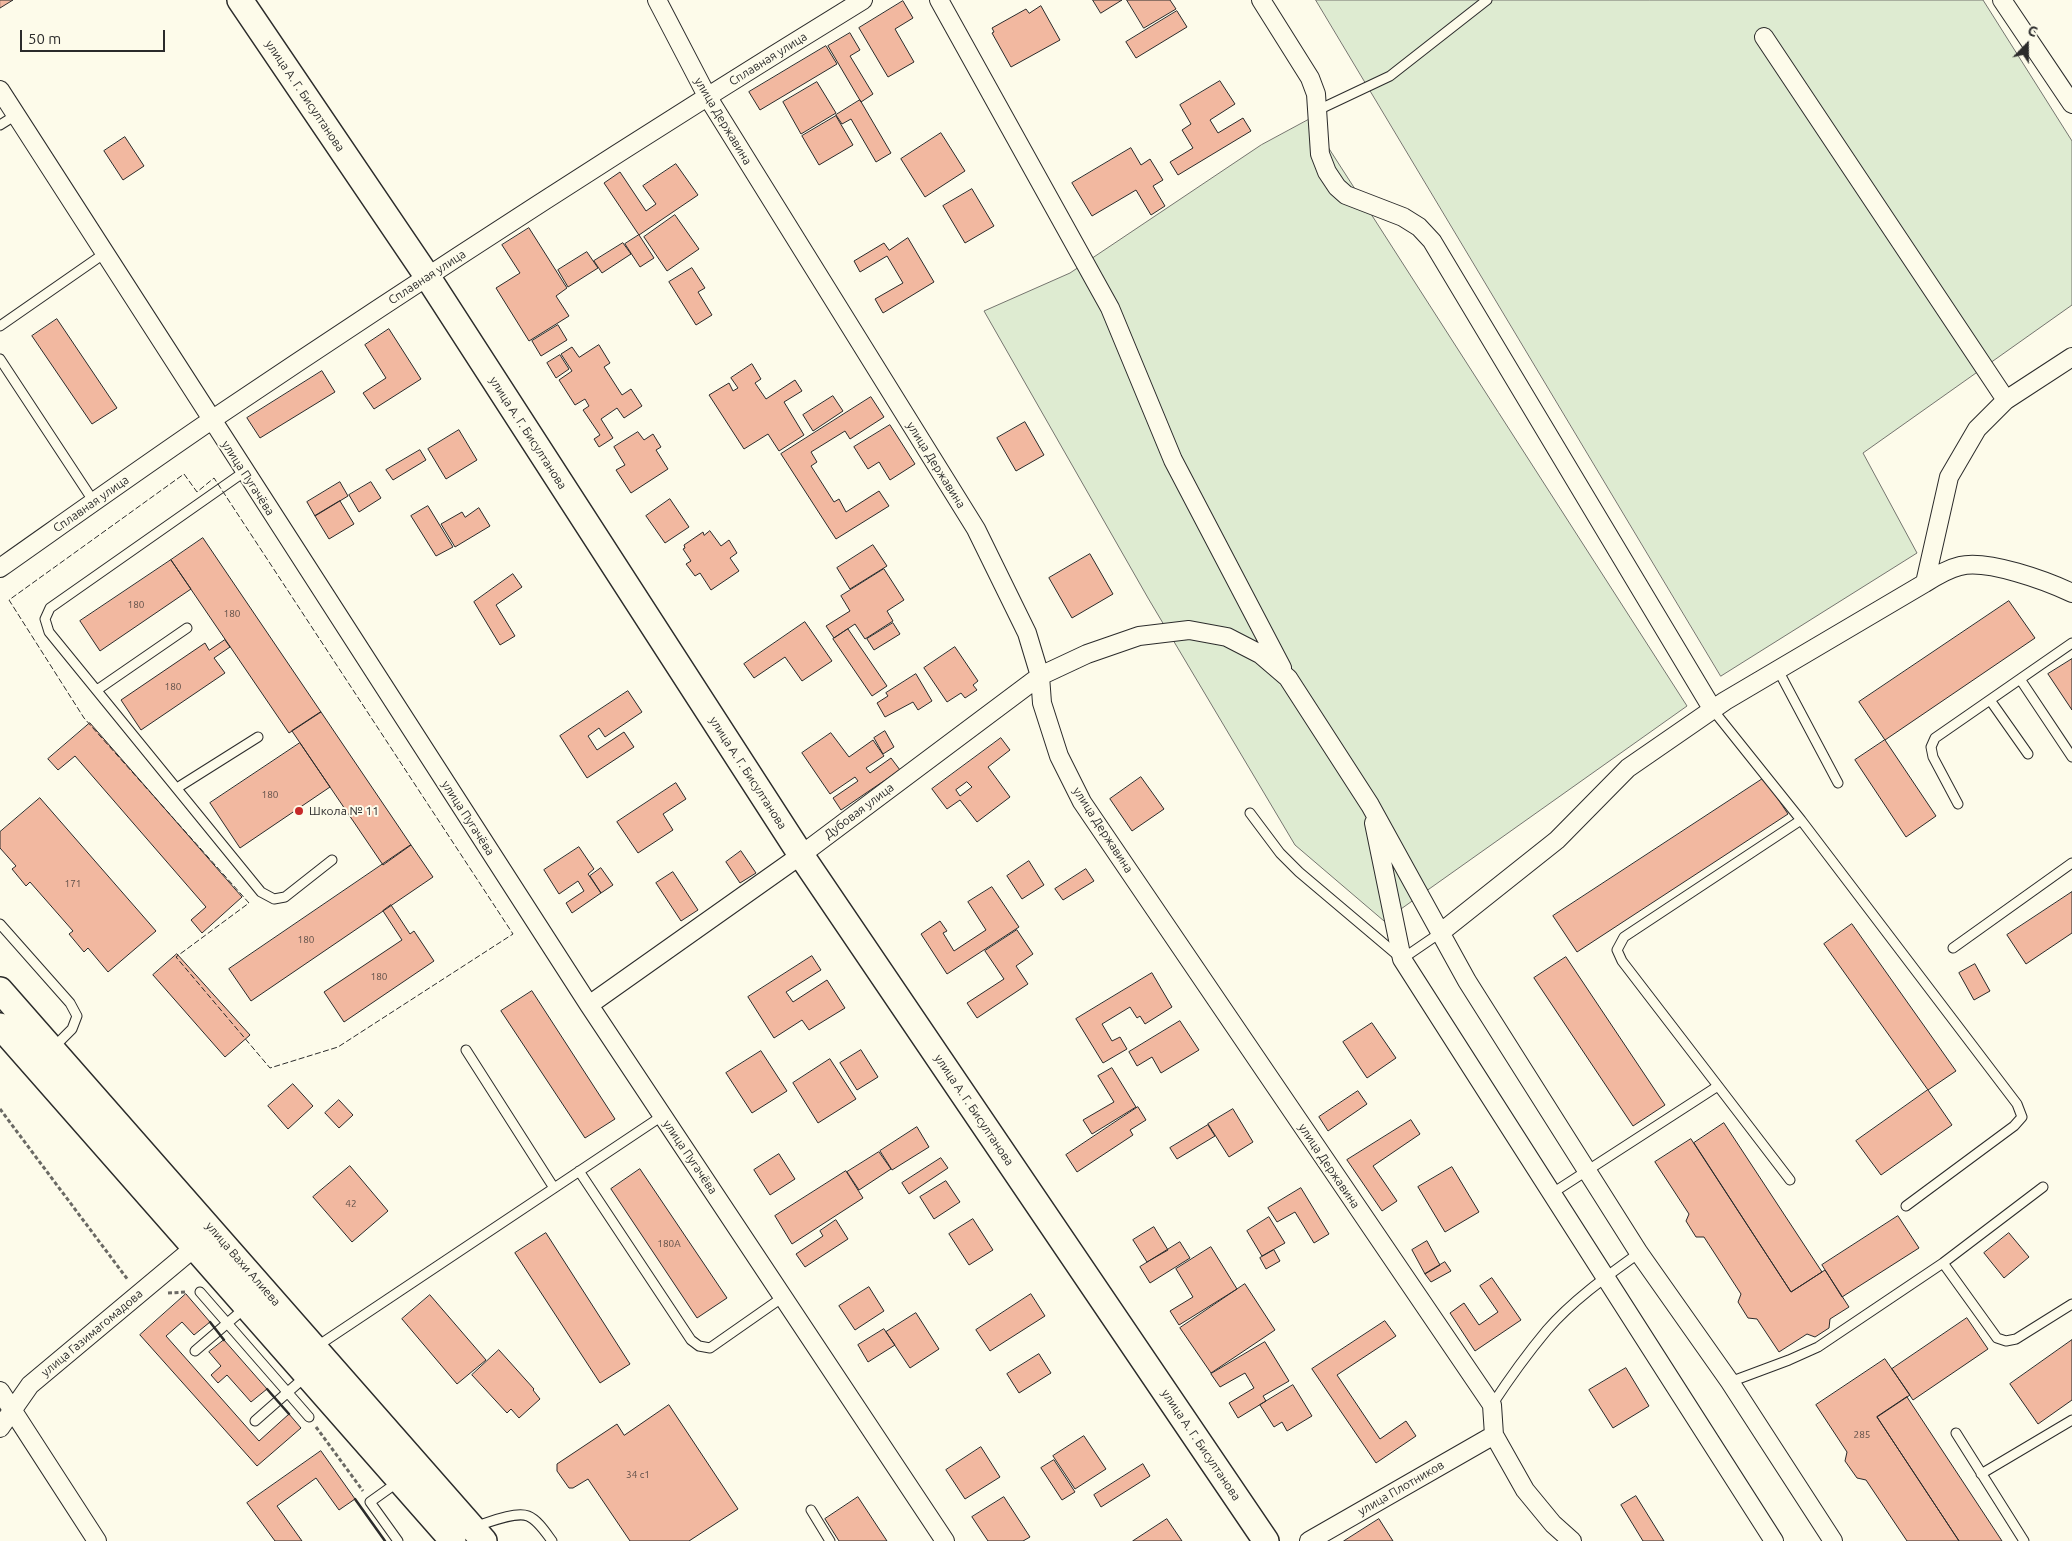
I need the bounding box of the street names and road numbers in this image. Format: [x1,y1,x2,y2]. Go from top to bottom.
street label: Сплавная улица [726,29,810,89]
street label: улица А. Г. Бисултанова [262,38,348,154]
street label: улица Державина [691,75,755,167]
street label: Сплавная улица [386,247,468,307]
street label: улица А. Г. Бисултанова [486,374,570,492]
street label: улица Державина [904,419,968,511]
street label: улица Пугачёва [218,438,278,518]
street label: Сплавная улица [50,472,132,536]
street label: улица А. Г. Бисултанова [706,714,790,832]
street label: улица Пугачёва [438,778,498,858]
street label: Дубовая улица [821,780,897,842]
street label: улица Державина [1070,784,1136,876]
street label: улица А. Г. Бисултанова [931,1052,1017,1168]
street label: улица Пугачёва [660,1117,720,1197]
street label: улица Державина [1295,1121,1363,1211]
street label: улица Вахи Алиева [202,1219,284,1309]
street label: улица Газимагомадова [38,1286,146,1380]
street label: улица А. Г. Бисултанова [1158,1387,1244,1503]
street label: улица Плотников [1355,1458,1447,1518]

